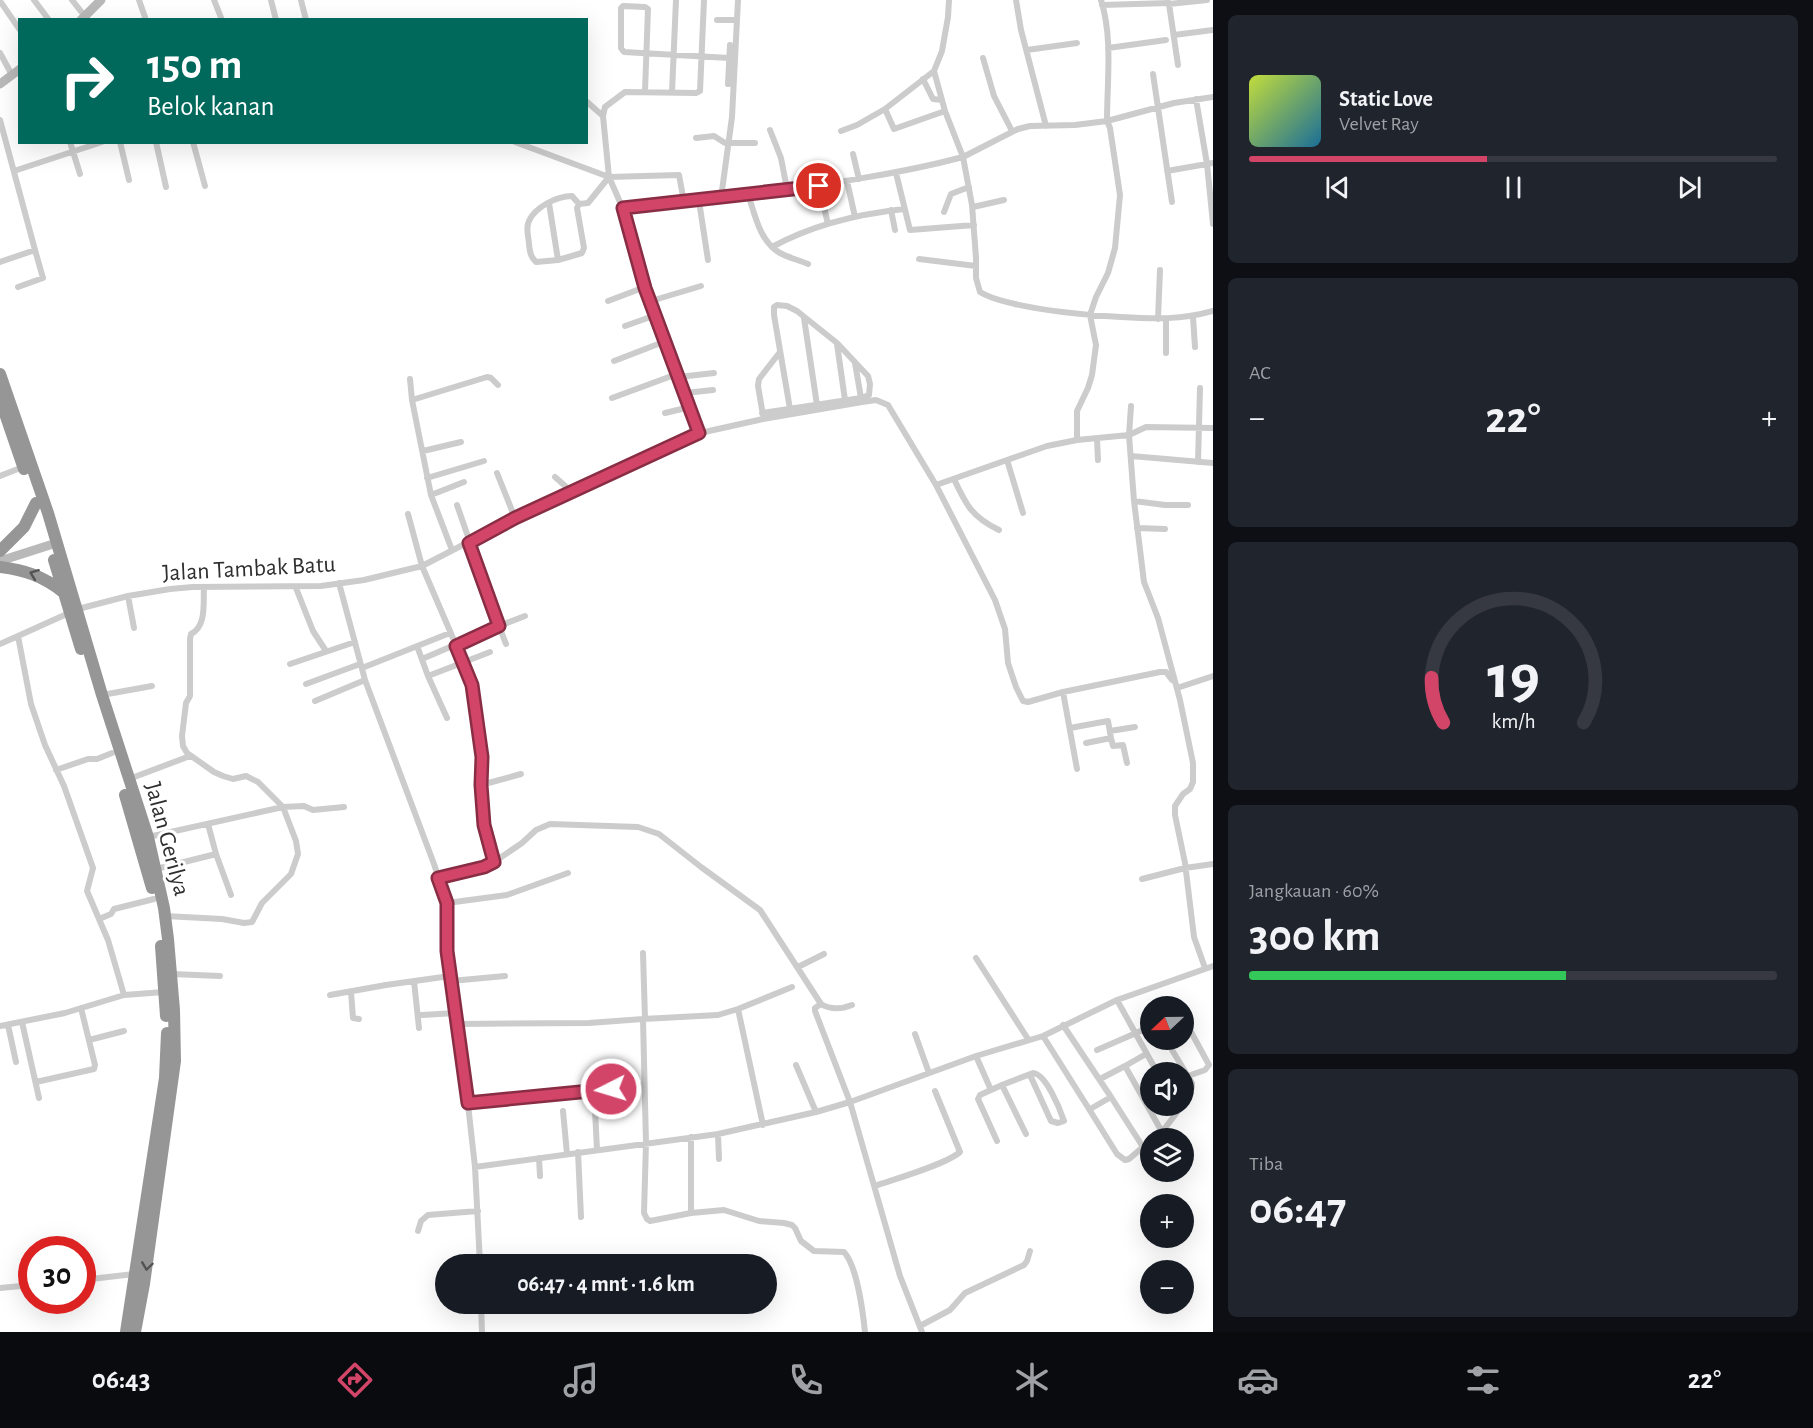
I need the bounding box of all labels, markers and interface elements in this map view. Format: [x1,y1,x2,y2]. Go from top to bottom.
icon: right [48,42,126,120]
text: 150 m [147,44,242,86]
text: Static Love [1339,88,1433,110]
text: Belok kanan [147,93,274,120]
text: Velvet Ray [1339,114,1419,134]
pin [793,160,844,211]
icon: arrive [802,169,835,202]
icon: previous [1321,171,1354,204]
icon: pause [1497,171,1530,204]
icon: next [1673,171,1706,204]
text: AC [1249,363,1271,383]
text: 22° [1485,396,1541,441]
text: − [1249,402,1265,435]
text: + [1761,402,1777,435]
street label: Jalan Tambak Batu [162,552,336,586]
one-way arrow [29,569,40,581]
text: 19 [1487,647,1539,709]
text: km/h [1491,711,1535,732]
street label: Jalan Gerilya [140,780,194,898]
text: Jangkauan · 60% [1249,881,1379,901]
text: 300 km [1249,914,1381,959]
north arrow [1140,996,1194,1050]
map controls [1140,996,1194,1314]
position arrow [579,1057,643,1121]
button: sound [1140,1062,1194,1116]
button: layers [1140,1128,1194,1182]
text: Tiba [1249,1154,1283,1174]
text: 06:47 [1249,1187,1347,1232]
button: + [1140,1194,1194,1248]
speed limit sign: 30 [18,1236,96,1314]
button: − [1140,1260,1194,1314]
one-way arrow [141,1261,153,1270]
text: 06:47 · 4 mnt · 1.6 km [517,1273,695,1295]
icon: directions [334,1359,376,1401]
icon: music [560,1359,602,1401]
icon: phone [785,1359,827,1401]
icon: climate [1011,1359,1053,1401]
icon: car [1237,1359,1279,1401]
icon: filters [1462,1359,1504,1401]
text: 06:43 [92,1366,150,1393]
text: 22° [1688,1366,1721,1393]

